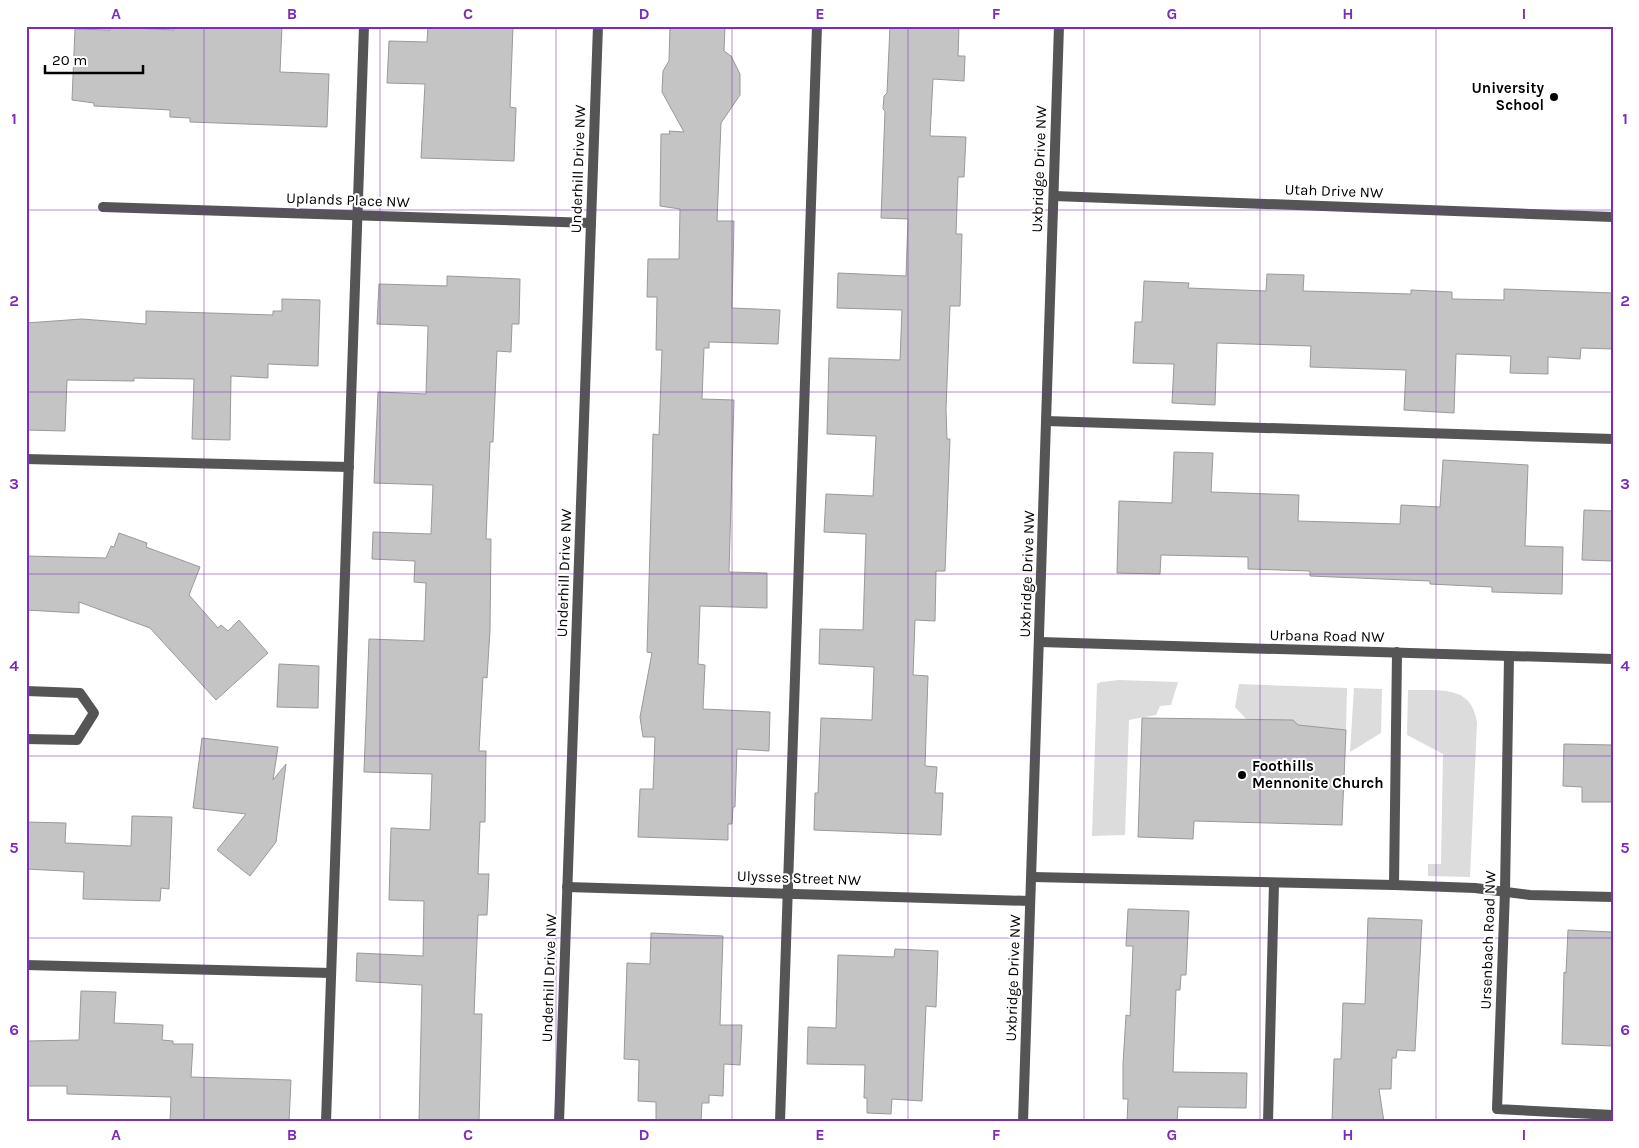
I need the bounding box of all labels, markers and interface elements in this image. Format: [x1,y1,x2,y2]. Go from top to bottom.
text: A [111,4,121,23]
text: B [287,4,297,23]
text: C [463,4,473,23]
text: D [639,4,650,23]
text: E [815,4,825,23]
text: F [992,4,1001,23]
text: G [1167,4,1177,23]
text: H [1342,4,1354,23]
text: I [1522,4,1526,23]
scale bar [45,42,142,74]
text: 20 m [52,51,87,69]
place label: University School [1471,79,1544,114]
marker: University School [1548,91,1560,103]
street label: Underhill Drive NW [567,104,589,234]
street label: Uxbridge Drive NW [1028,105,1050,233]
text: 1 [11,109,17,128]
text: 1 [1622,109,1628,128]
street label: Utah Drive NW [1284,180,1384,202]
street label: Uplands Place NW [286,189,411,211]
text: 2 [9,291,19,310]
text: 2 [1620,291,1630,310]
text: 3 [9,474,19,493]
text: 3 [1620,474,1630,493]
street label: Underhill Drive NW [553,508,575,638]
street label: Uxbridge Drive NW [1016,510,1038,638]
street label: Urbana Road NW [1269,626,1385,646]
text: 4 [9,656,19,675]
text: 4 [1620,656,1630,675]
place label: Foothills Mennonite Church [1252,757,1384,792]
marker: Foothills Mennonite Church [1236,769,1248,781]
text: 5 [9,838,19,857]
text: 5 [1620,838,1630,857]
street label: Ulysses Street NW [737,867,862,889]
street label: Ursenbach Road NW [1477,870,1499,1010]
street label: Underhill Drive NW [538,913,560,1043]
street label: Uxbridge Drive NW [1002,914,1024,1042]
text: 6 [9,1020,19,1039]
text: 6 [1620,1020,1630,1039]
text: A [111,1125,121,1144]
text: B [287,1125,297,1144]
text: C [463,1125,473,1144]
text: D [639,1125,650,1144]
text: E [815,1125,825,1144]
text: F [992,1125,1001,1144]
text: G [1167,1125,1177,1144]
text: H [1342,1125,1354,1144]
text: I [1522,1125,1526,1144]

